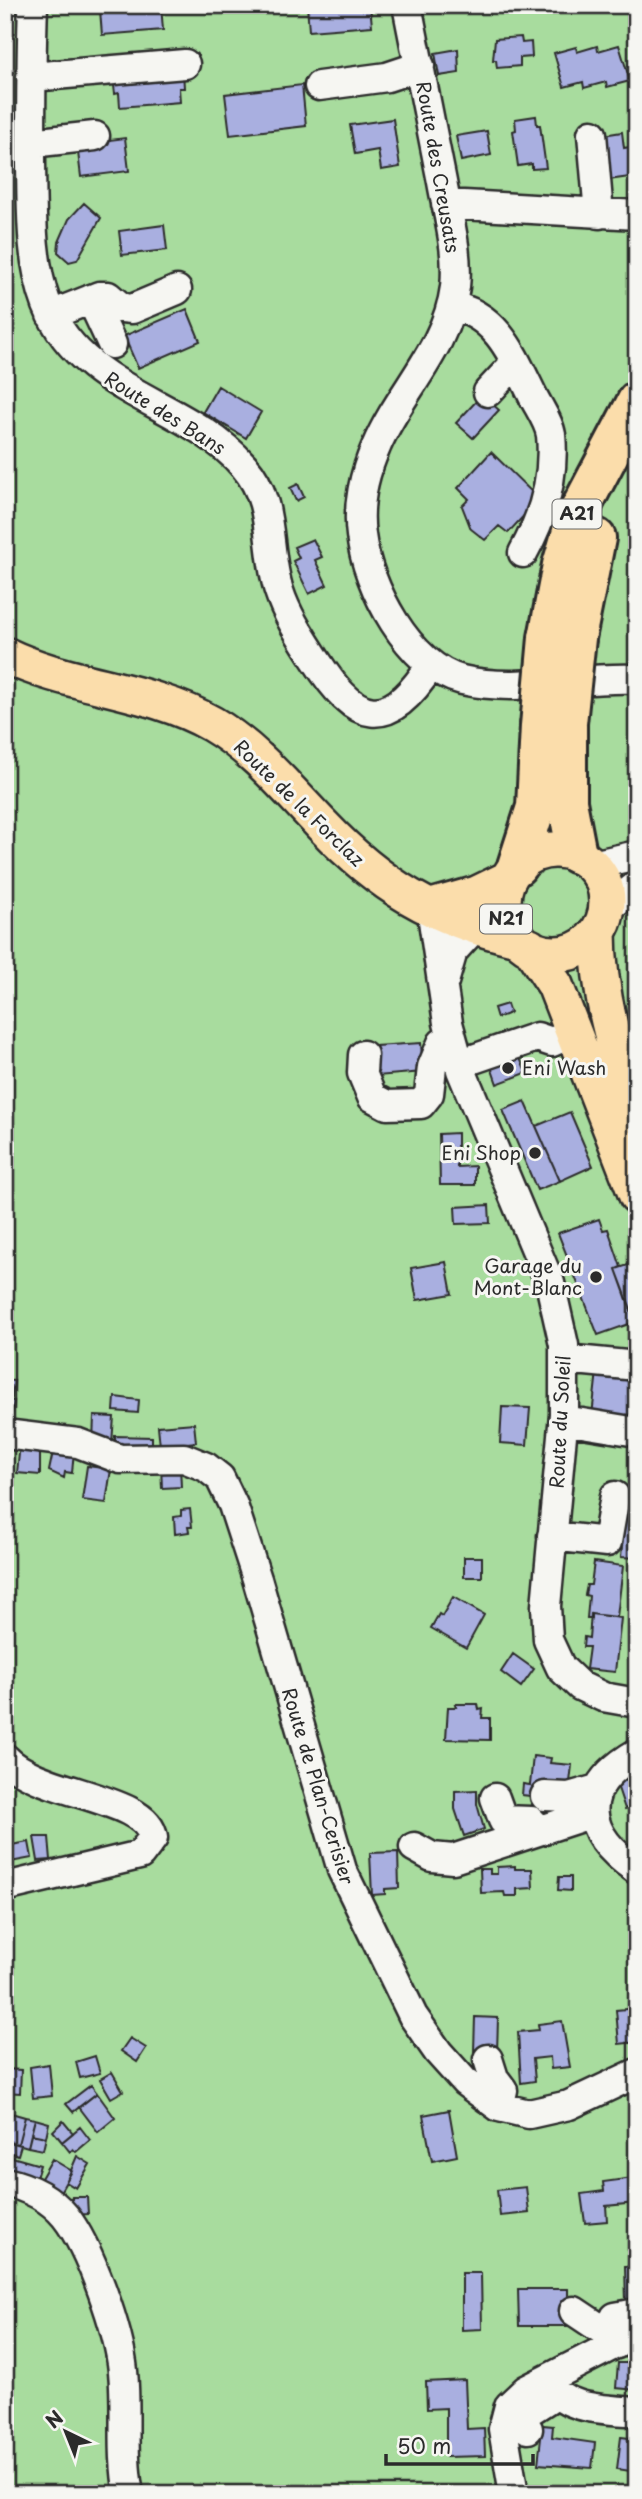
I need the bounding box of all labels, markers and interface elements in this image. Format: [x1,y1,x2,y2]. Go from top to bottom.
street label: Route des Creusats [410,79,468,255]
street label: Route des Bans [99,364,232,461]
road number: A21 [552,500,602,528]
street label: Route de la Forclaz [228,732,371,872]
road number: N21 [480,904,532,934]
place label: Eni Wash [522,1053,606,1081]
marker: Eni Wash [500,1060,516,1076]
place label: Eni Shop [442,1138,521,1166]
marker: Eni Shop [527,1145,543,1161]
place label: Garage du Mont-Blanc [474,1251,582,1301]
marker: Garage du Mont-Blanc [588,1269,604,1285]
street label: Route du Soleil [542,1355,576,1489]
street label: Route de Plan-Cerisier [276,1684,362,1888]
north arrow [32,2398,102,2468]
text: N [39,2403,69,2434]
scale bar [386,2422,534,2466]
text: 50 m [397,2429,451,2461]

